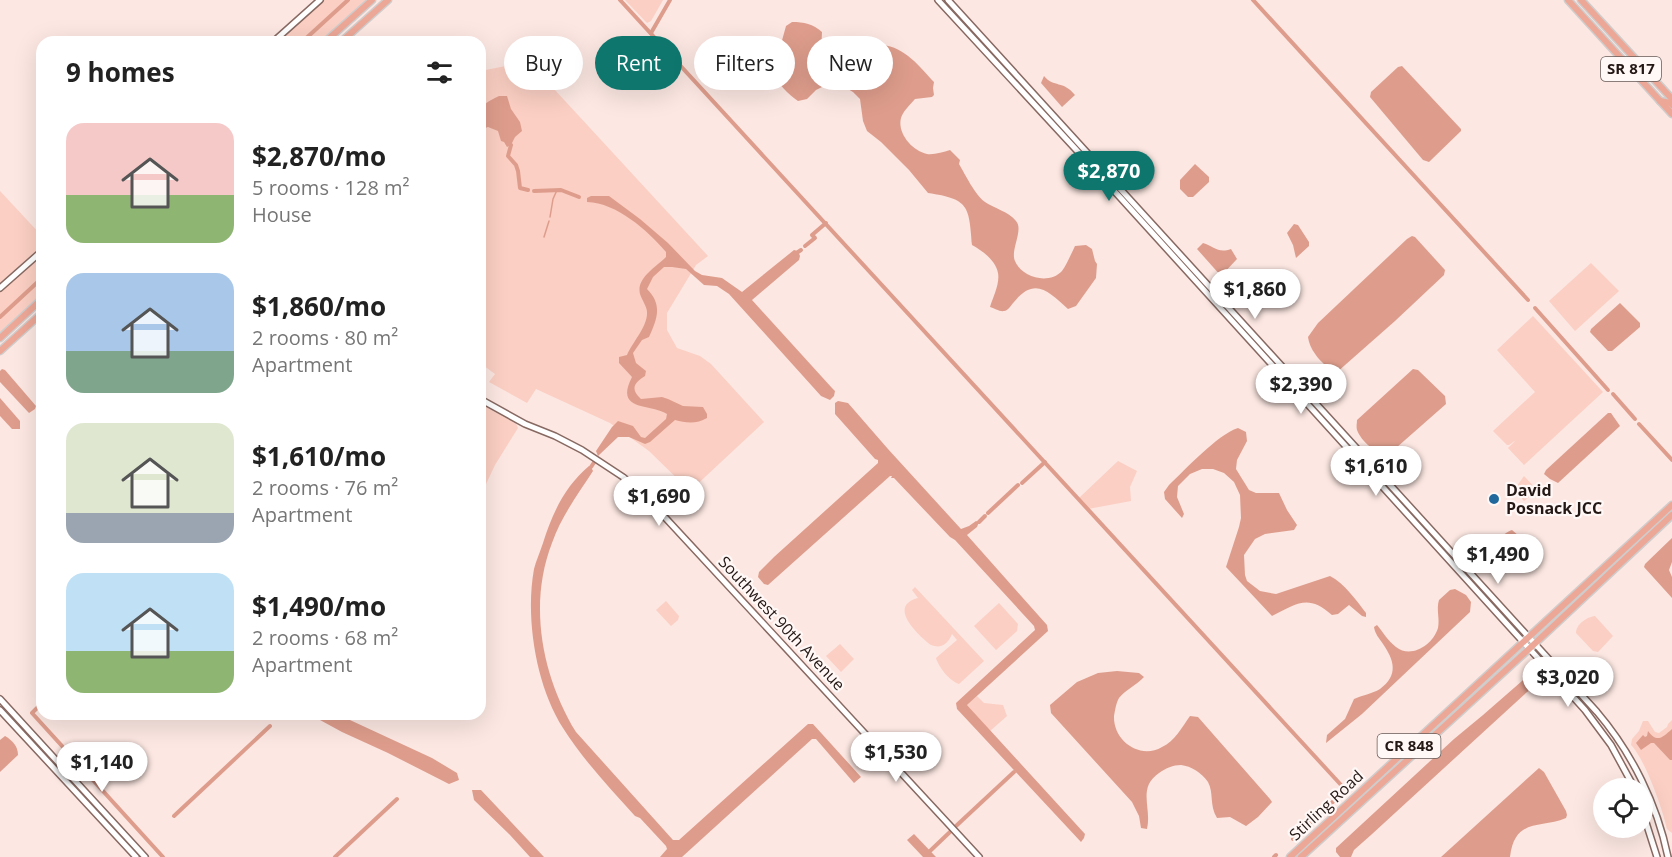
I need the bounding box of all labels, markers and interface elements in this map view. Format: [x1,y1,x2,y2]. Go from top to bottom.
chip: Buy [504,36,583,90]
chip: Rent [595,36,682,90]
chip: Filters [694,36,795,90]
chip: New [807,36,893,90]
text: 9 homes [66,54,175,90]
icon: filters [423,56,456,89]
road number: SR 817 [1601,57,1661,81]
text: $2,870/mo [252,138,386,174]
icon: home [114,147,186,219]
pin: $2,870 [1060,151,1158,202]
text: $2,870 [1078,157,1140,184]
text: 5 rooms · 128 m² [252,174,410,201]
text: House [252,201,312,228]
pin: $1,860 [1206,269,1304,320]
text: $1,860 [1224,275,1286,302]
text: $1,860/mo [252,288,386,324]
icon: home [114,297,186,369]
text: 2 rooms · 80 m² [252,324,398,351]
text: Apartment [252,351,352,378]
pin: $2,390 [1252,364,1350,415]
text: $2,390 [1270,370,1332,397]
text: $1,610/mo [252,438,386,474]
pin: $1,610 [1327,446,1425,497]
icon: home [114,447,186,519]
text: $1,610 [1345,452,1407,479]
text: 2 rooms · 76 m² [252,474,398,501]
pin: $1,690 [610,476,708,527]
place label: David Posnack JCC [1506,479,1602,519]
text: $1,690 [628,482,690,509]
marker: David Posnack JCC [1487,492,1501,506]
text: Apartment [252,501,352,528]
pin: $1,490 [1449,534,1547,585]
text: $1,490 [1467,540,1529,567]
street label: Southwest 90th Avenue [714,551,850,695]
text: $1,490/mo [252,588,386,624]
icon: home [114,597,186,669]
text: 2 rooms · 68 m² [252,624,398,651]
text: Apartment [252,651,352,678]
pin: $3,020 [1519,657,1617,708]
text: $3,020 [1537,663,1599,690]
pin: $1,530 [847,732,945,783]
road number: CR 848 [1378,734,1440,758]
text: $1,530 [865,738,927,765]
pin: $1,140 [53,742,151,793]
text: $1,140 [71,748,133,775]
street label: Stirling Road [1284,765,1368,845]
map controls [1593,778,1653,838]
button: locate [1593,778,1653,838]

